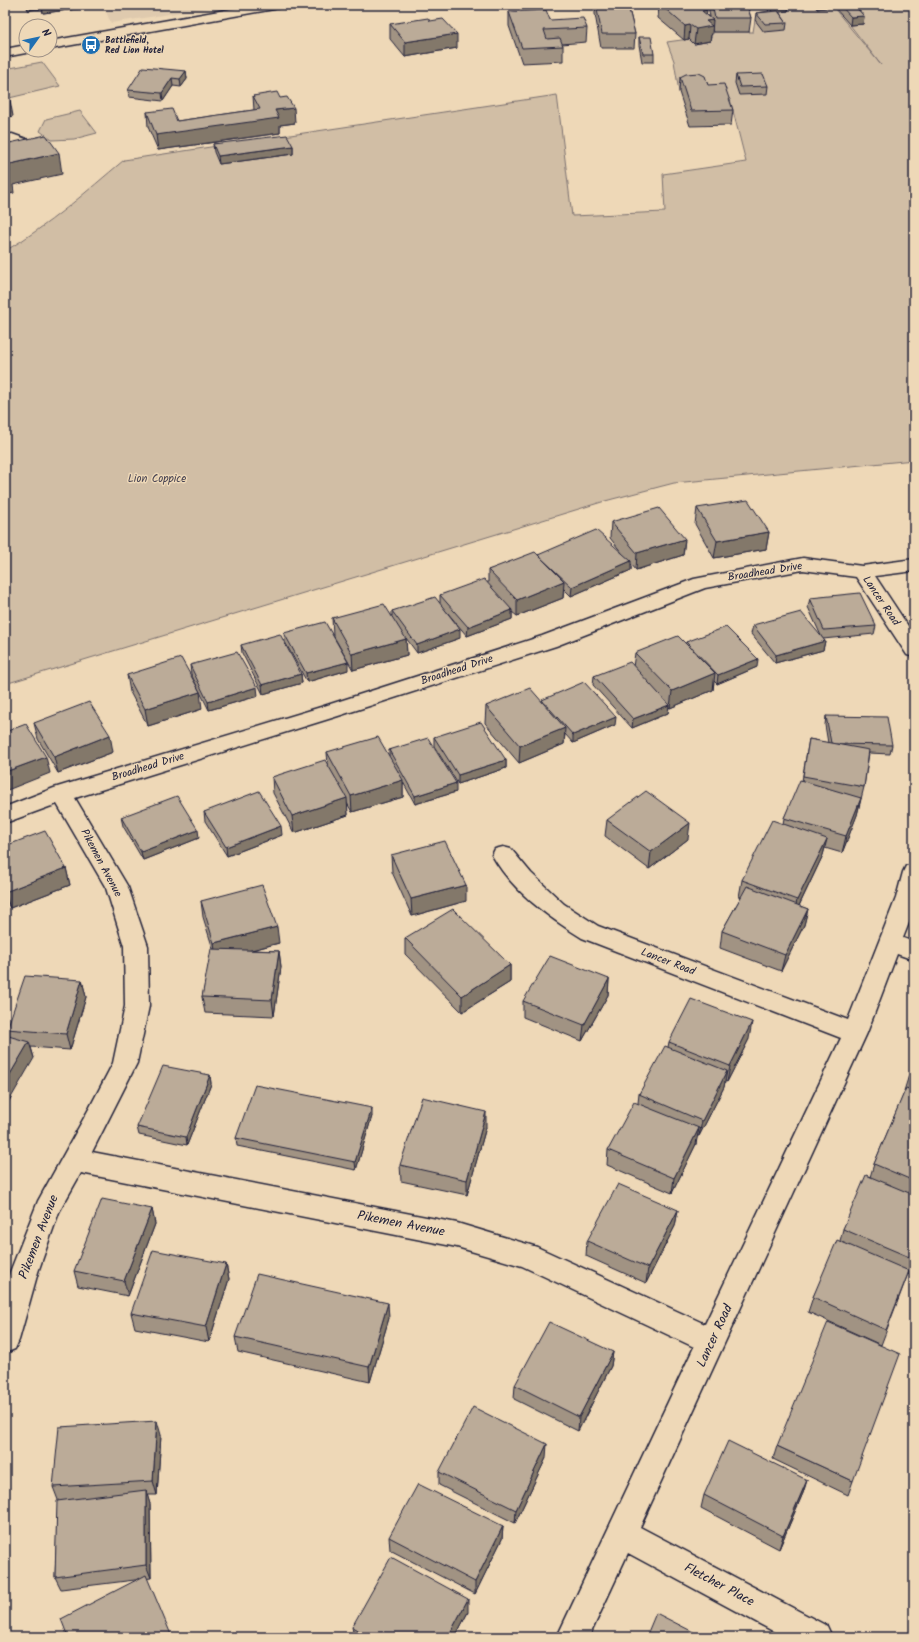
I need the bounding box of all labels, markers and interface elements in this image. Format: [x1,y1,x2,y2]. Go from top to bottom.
north arrow [18,18,58,58]
text: N [36,25,55,41]
place label: Battlefield, Red Lion Hotel [105,33,164,58]
bus stop icon: Battlefield, Red Lion Hotel [80,34,102,56]
park label: Lion Coppice [128,470,186,488]
street label: Broadhead Drive [726,557,804,587]
street label: Lancer Road [858,572,905,630]
street label: Broadhead Drive [418,650,496,690]
street label: Broadhead Drive [109,747,187,787]
street label: Pikemen Avenue [75,826,127,900]
street label: Lancer Road [638,943,698,981]
street label: Pikemen Avenue [13,1192,65,1282]
street label: Pikemen Avenue [355,1205,447,1243]
street label: Lancer Road [691,1301,739,1371]
street label: Fletcher Place [680,1558,758,1612]

